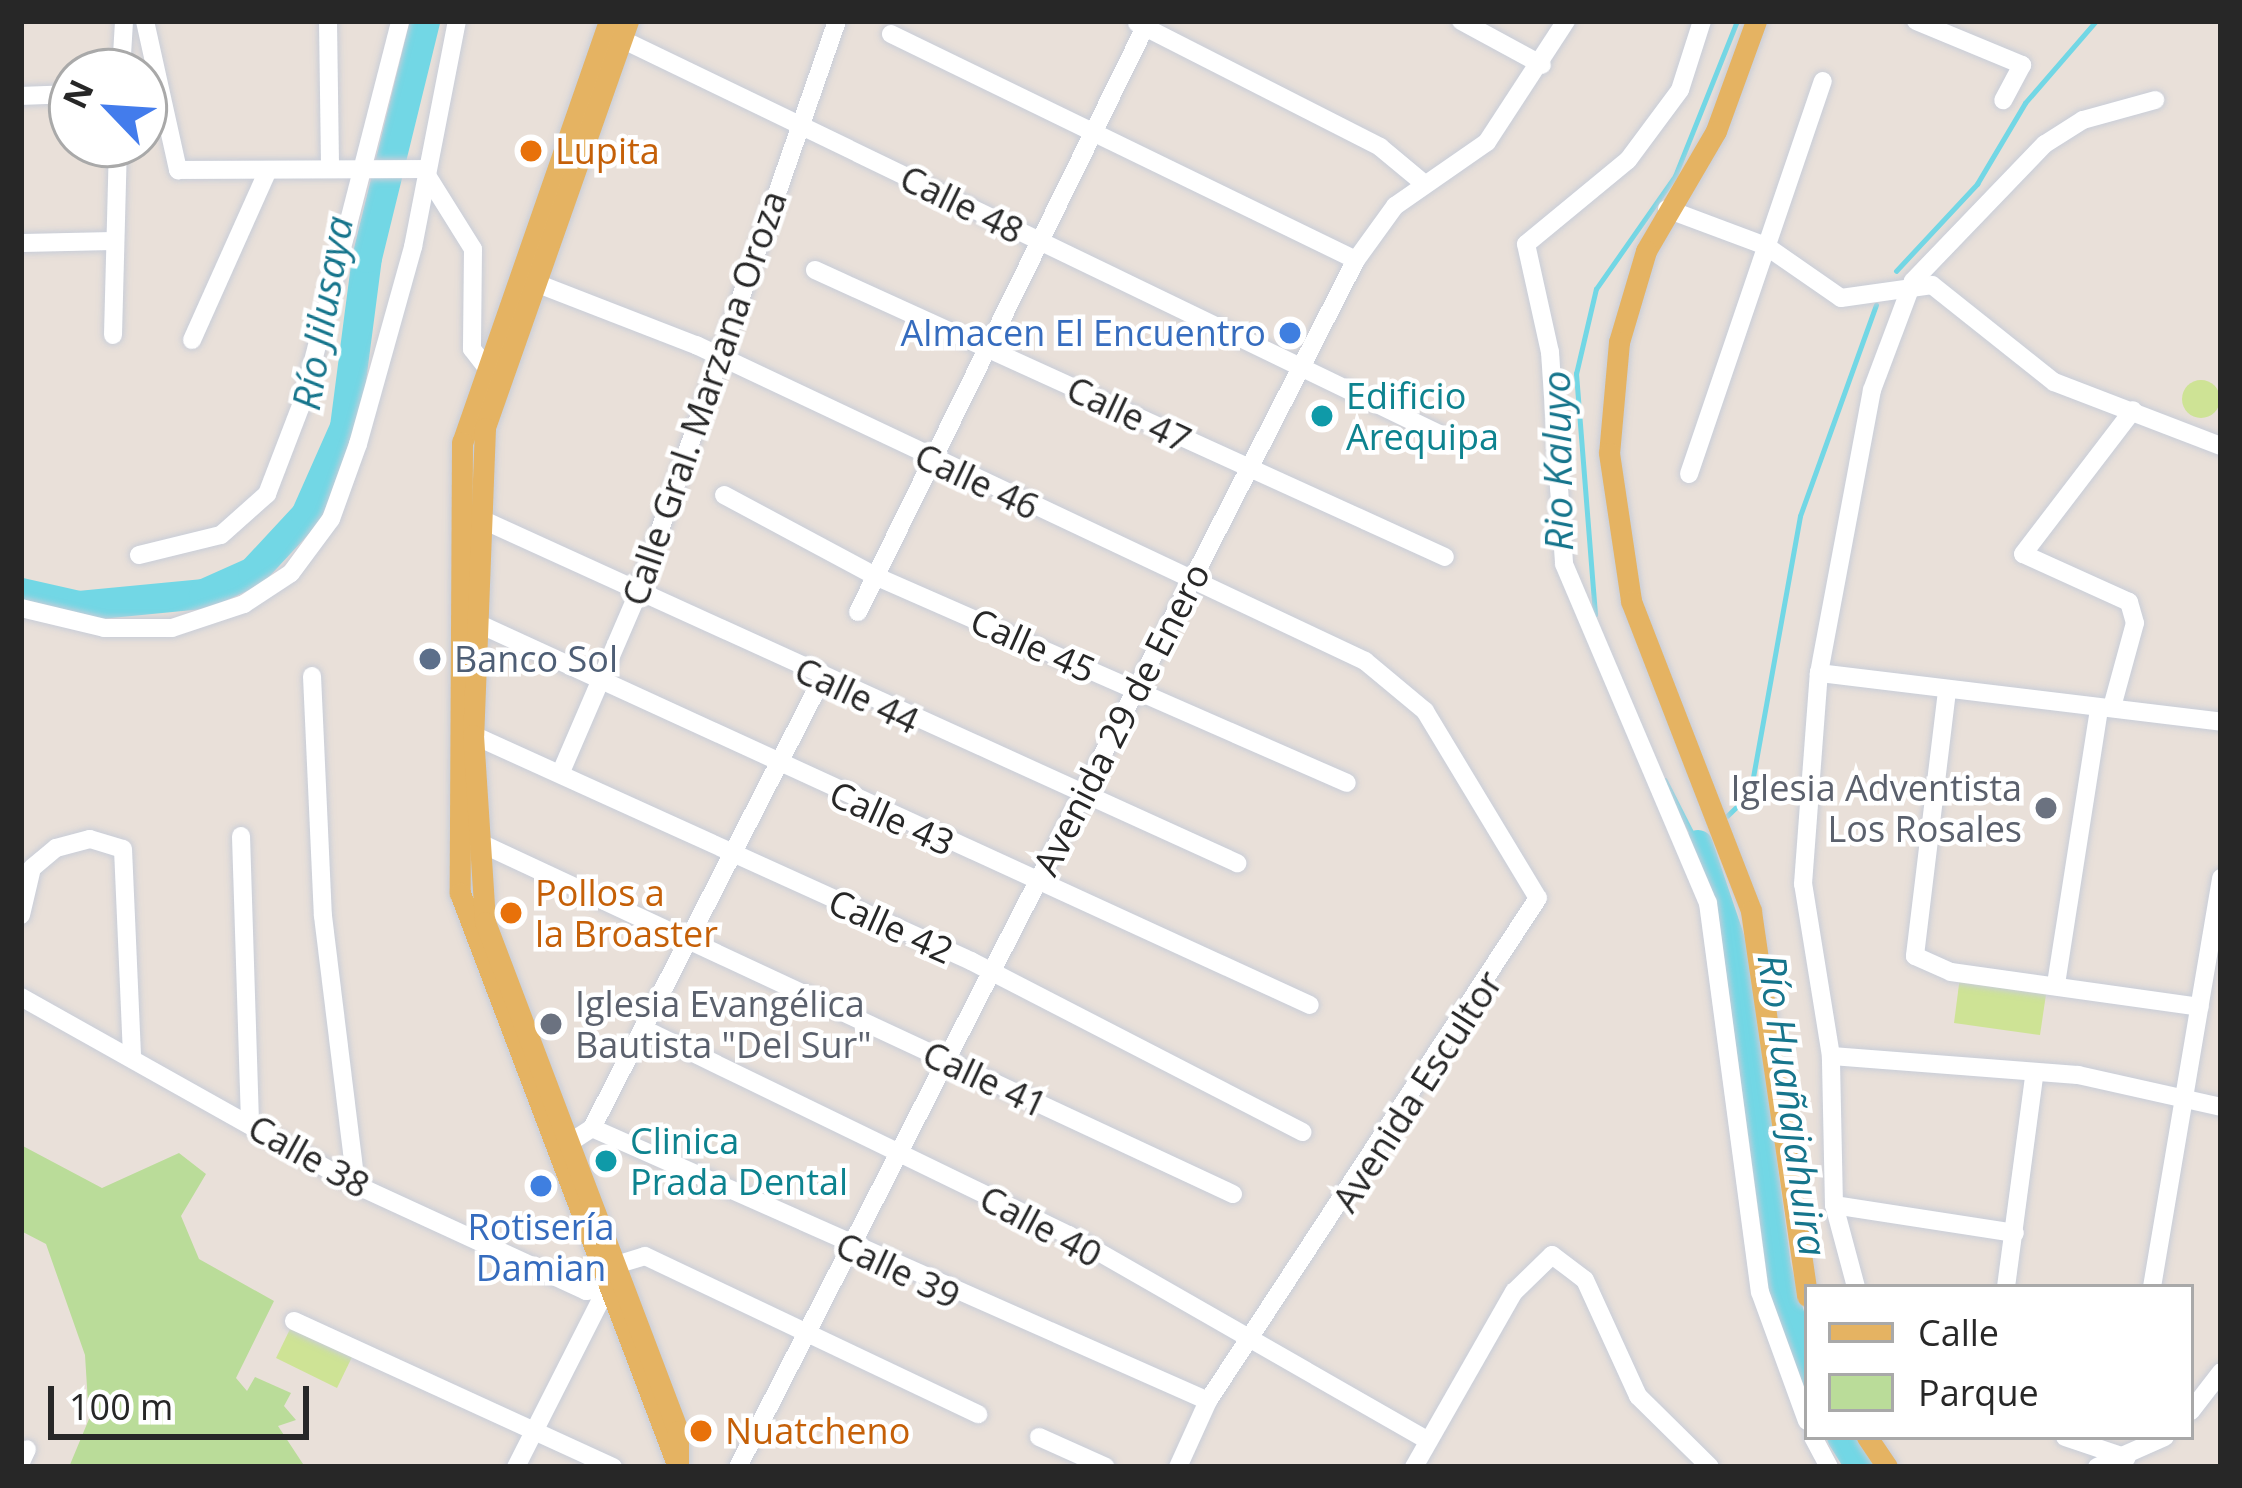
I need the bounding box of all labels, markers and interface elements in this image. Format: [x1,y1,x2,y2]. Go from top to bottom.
north arrow [48,48,168,168]
text: N [52,72,104,116]
place label: Lupita [555,129,660,173]
marker: Lupita [518,138,544,164]
street label: Calle 48 [893,156,1031,252]
street label: Calle Gral. Marzana Oroza [613,185,795,611]
water label: Río Jilusaya [282,213,362,413]
place label: Almacen El Encuentro [901,311,1266,355]
marker: Almacen El Encuentro [1277,320,1303,346]
street label: Calle 47 [1060,367,1198,461]
water label: Rio Kaluyo [1532,370,1582,552]
place label: Edificio Arequipa [1346,373,1499,458]
marker: Edificio Arequipa [1309,403,1335,429]
street label: Calle 46 [908,434,1046,528]
street label: Avenida 29 de Enero [1024,556,1218,882]
street label: Calle 45 [964,599,1102,691]
place label: Banco Sol [454,637,618,681]
marker: Banco Sol [417,646,443,672]
street label: Calle 44 [788,648,926,742]
place label: Iglesia Adventista Los Rosales [1731,765,2022,850]
street label: Calle 43 [823,772,961,864]
marker: Iglesia Adventista Los Rosales [2033,795,2059,821]
place label: Pollos a la Broaster [535,870,718,955]
street label: Calle 42 [822,880,960,972]
marker: Pollos a la Broaster [498,900,524,926]
water label: Río Huañajahuira [1749,951,1837,1259]
street label: Avenida Escultor [1323,963,1511,1219]
place label: Iglesia Evangélica Bautista "Del Sur" [575,981,872,1066]
marker: Iglesia Evangélica Bautista "Del Sur" [538,1011,564,1037]
street label: Calle 41 [916,1032,1054,1126]
street label: Calle 38 [241,1105,377,1207]
place label: Clinica Prada Dental [630,1118,848,1203]
marker: Clinica Prada Dental [593,1148,619,1174]
marker: Rotisería Damian [528,1173,554,1199]
street label: Calle 40 [973,1176,1109,1276]
place label: Rotisería Damian [468,1204,614,1289]
street label: Calle 39 [829,1223,967,1317]
legend [1804,1284,2194,1440]
text: Calle [1918,1308,1999,1357]
scale bar [54,1362,315,1436]
text: Parque [1918,1368,2039,1417]
text: 100 m [69,1382,173,1431]
place label: Nuatcheno [725,1409,910,1453]
marker: Nuatcheno [688,1418,714,1444]

